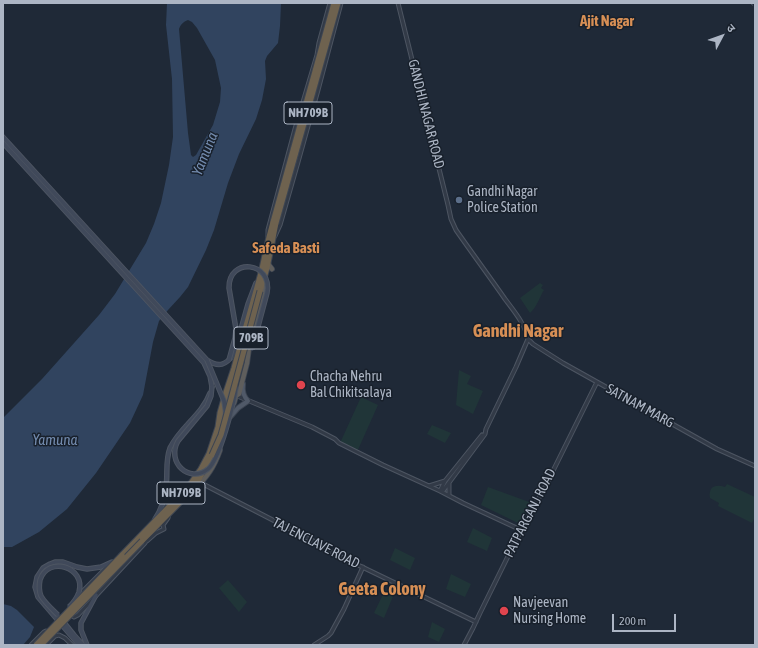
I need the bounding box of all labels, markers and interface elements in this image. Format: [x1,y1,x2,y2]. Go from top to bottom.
district label: Ajit Nagar [580,12,634,30]
north arrow [702,16,742,56]
text: उ [724,22,738,34]
street label: GANDHI NAGAR ROAD [404,58,448,170]
road number: NH709B [284,102,332,124]
water label: Yamuna [188,130,222,178]
place label: Gandhi Nagar Police Station [467,184,538,216]
marker: Gandhi Nagar Police Station [454,195,464,205]
district label: Safeda Basti [252,239,320,257]
district label: Gandhi Nagar [473,320,563,342]
road number: 709B [234,327,268,349]
place label: Chacha Nehru Bal Chikitsalaya [310,369,392,402]
marker: Chacha Nehru Bal Chikitsalaya [295,379,307,391]
street label: SATNAM MARG [603,380,677,432]
water label: Yamuna [32,431,78,449]
street label: PATPARGANJ ROAD [500,466,560,560]
road number: NH709B [157,482,205,504]
street label: TAJ ENCLAVE ROAD [269,514,363,572]
district label: Geeta Colony [338,578,426,600]
place label: Navjeevan Nursing Home [513,595,586,628]
marker: Navjeevan Nursing Home [498,605,510,617]
scale bar [614,606,678,632]
text: 200 m [619,614,646,628]

